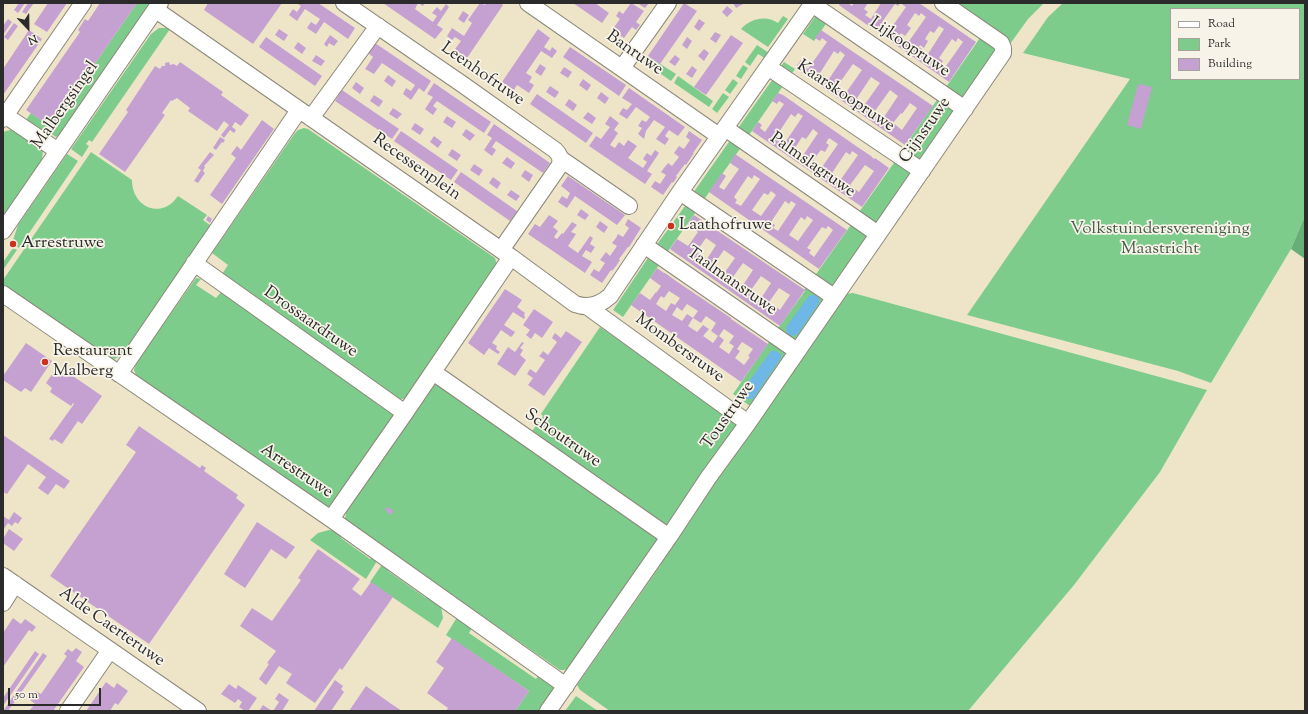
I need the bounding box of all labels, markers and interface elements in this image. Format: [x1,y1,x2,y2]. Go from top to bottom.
north arrow [8,8,48,48]
legend [1170,8,1300,80]
street label: Lijkoopruwe [865,14,953,82]
text: Road [1208,15,1235,33]
street label: Banruwe [602,27,666,81]
text: N [25,30,40,48]
text: Park [1208,35,1231,53]
street label: Leenhofruwe [436,39,528,111]
text: Building [1208,55,1252,73]
street label: Kaarskoopruwe [792,57,898,137]
street label: Malbergsingel [28,58,104,154]
street label: Cijnsruwe [896,94,956,168]
street label: Palmslagruwe [765,129,859,203]
street label: Recessenplein [368,130,464,206]
place label: Laathofruwe [679,216,772,236]
park label: Volkstuindersvereniging Maastricht [1070,220,1250,260]
marker: Laathofruwe [666,221,676,231]
place label: Arrestruwe [21,234,104,254]
marker: Arrestruwe [8,239,18,249]
street label: Taalmansruwe [682,243,780,321]
street label: Drossaardruwe [259,283,361,363]
street label: Mombersruwe [630,310,728,388]
place label: Restaurant Malberg [53,342,132,382]
marker: Restaurant Malberg [40,357,50,367]
street label: Toustruwe [698,378,760,454]
street label: Schoutruwe [520,405,604,473]
street label: Arrestruwe [256,440,336,504]
street label: Alde Caerteruwe [54,584,168,672]
scale bar [10,680,103,706]
text: 50 m [15,686,38,704]

